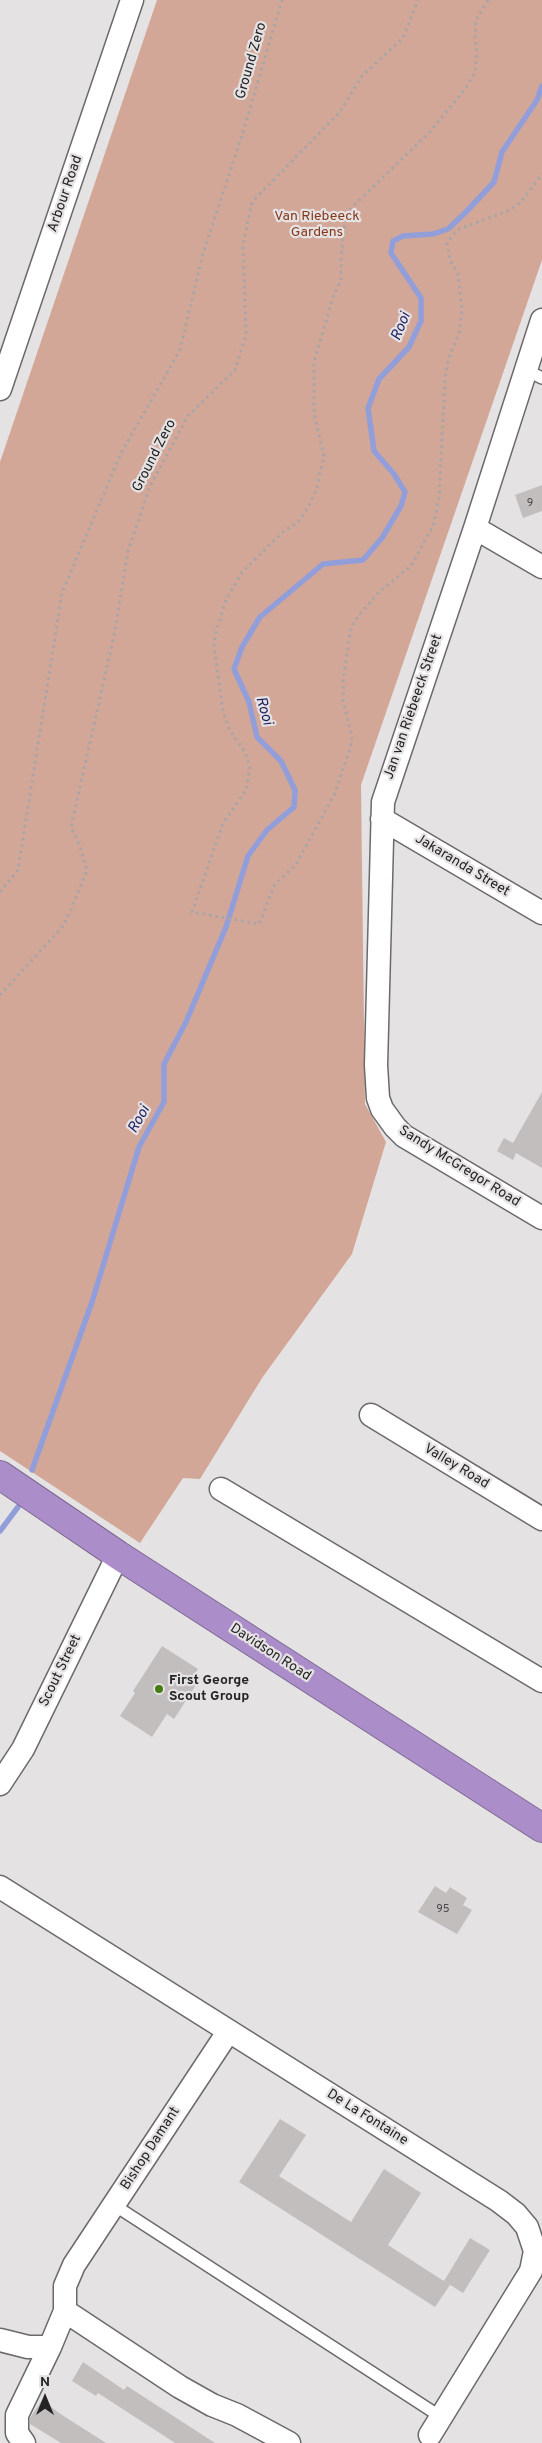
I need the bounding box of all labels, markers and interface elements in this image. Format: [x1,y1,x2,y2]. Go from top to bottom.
street label: Ground Zero [233,21,271,101]
street label: Arbour Road [45,153,87,235]
park label: Van Riebeeck Gardens [274,209,360,242]
water label: Rooi [388,310,416,344]
street label: Ground Zero [130,417,180,495]
house number: 9 [527,497,533,511]
street label: Jan van Riebeeck Street [381,632,447,782]
water label: Rooi [250,695,276,727]
street label: Jakaranda Street [412,831,512,901]
water label: Rooi [125,1103,155,1137]
street label: Sandy McGregor Road [395,1123,523,1211]
street label: Valley Road [420,1441,492,1493]
street label: Davidson Road [226,1621,314,1685]
street label: Scout Street [36,1632,86,1710]
place label: First George Scout Group [169,1673,249,1705]
marker: First George Scout Group [153,1683,165,1695]
house number: 95 [436,1903,450,1917]
street label: De La Fontaine [323,2086,411,2150]
street label: Bishop Damant [118,2104,184,2194]
north arrow [20,2373,70,2423]
text: N [40,2374,50,2391]

